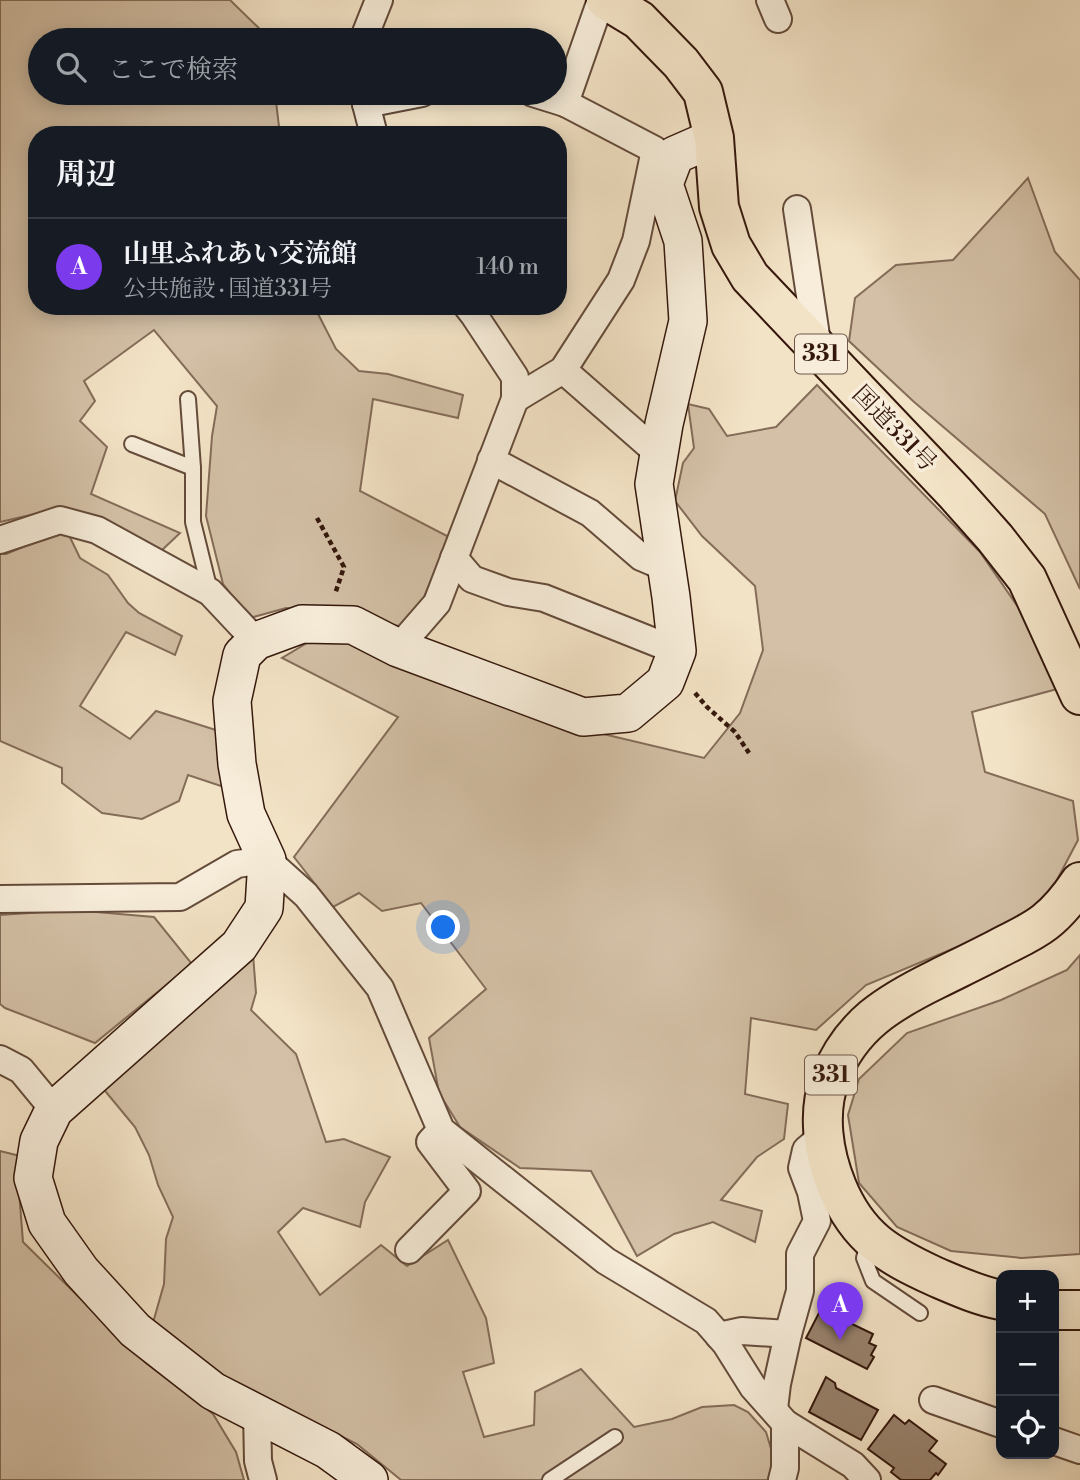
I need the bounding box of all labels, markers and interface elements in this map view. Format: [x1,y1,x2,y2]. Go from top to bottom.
search box [28,28,567,105]
icon: search [52,48,90,86]
text: ここで検索 [108,54,238,86]
text: 周辺 [56,156,116,194]
text: 山里ふれあい交流館 [123,238,357,270]
text: A [71,253,87,281]
text: 140 m [476,253,539,281]
text: 公共施設 · 国道331号 [123,275,332,303]
road number: 331 [795,334,847,374]
street label: 国道331号 [846,380,942,478]
your location [426,910,460,944]
road number: 331 [805,1056,857,1094]
map controls [996,1270,1059,1459]
button: + [996,1270,1059,1333]
pin: A [817,1282,863,1340]
button: − [996,1333,1059,1396]
button: locate [996,1396,1059,1459]

